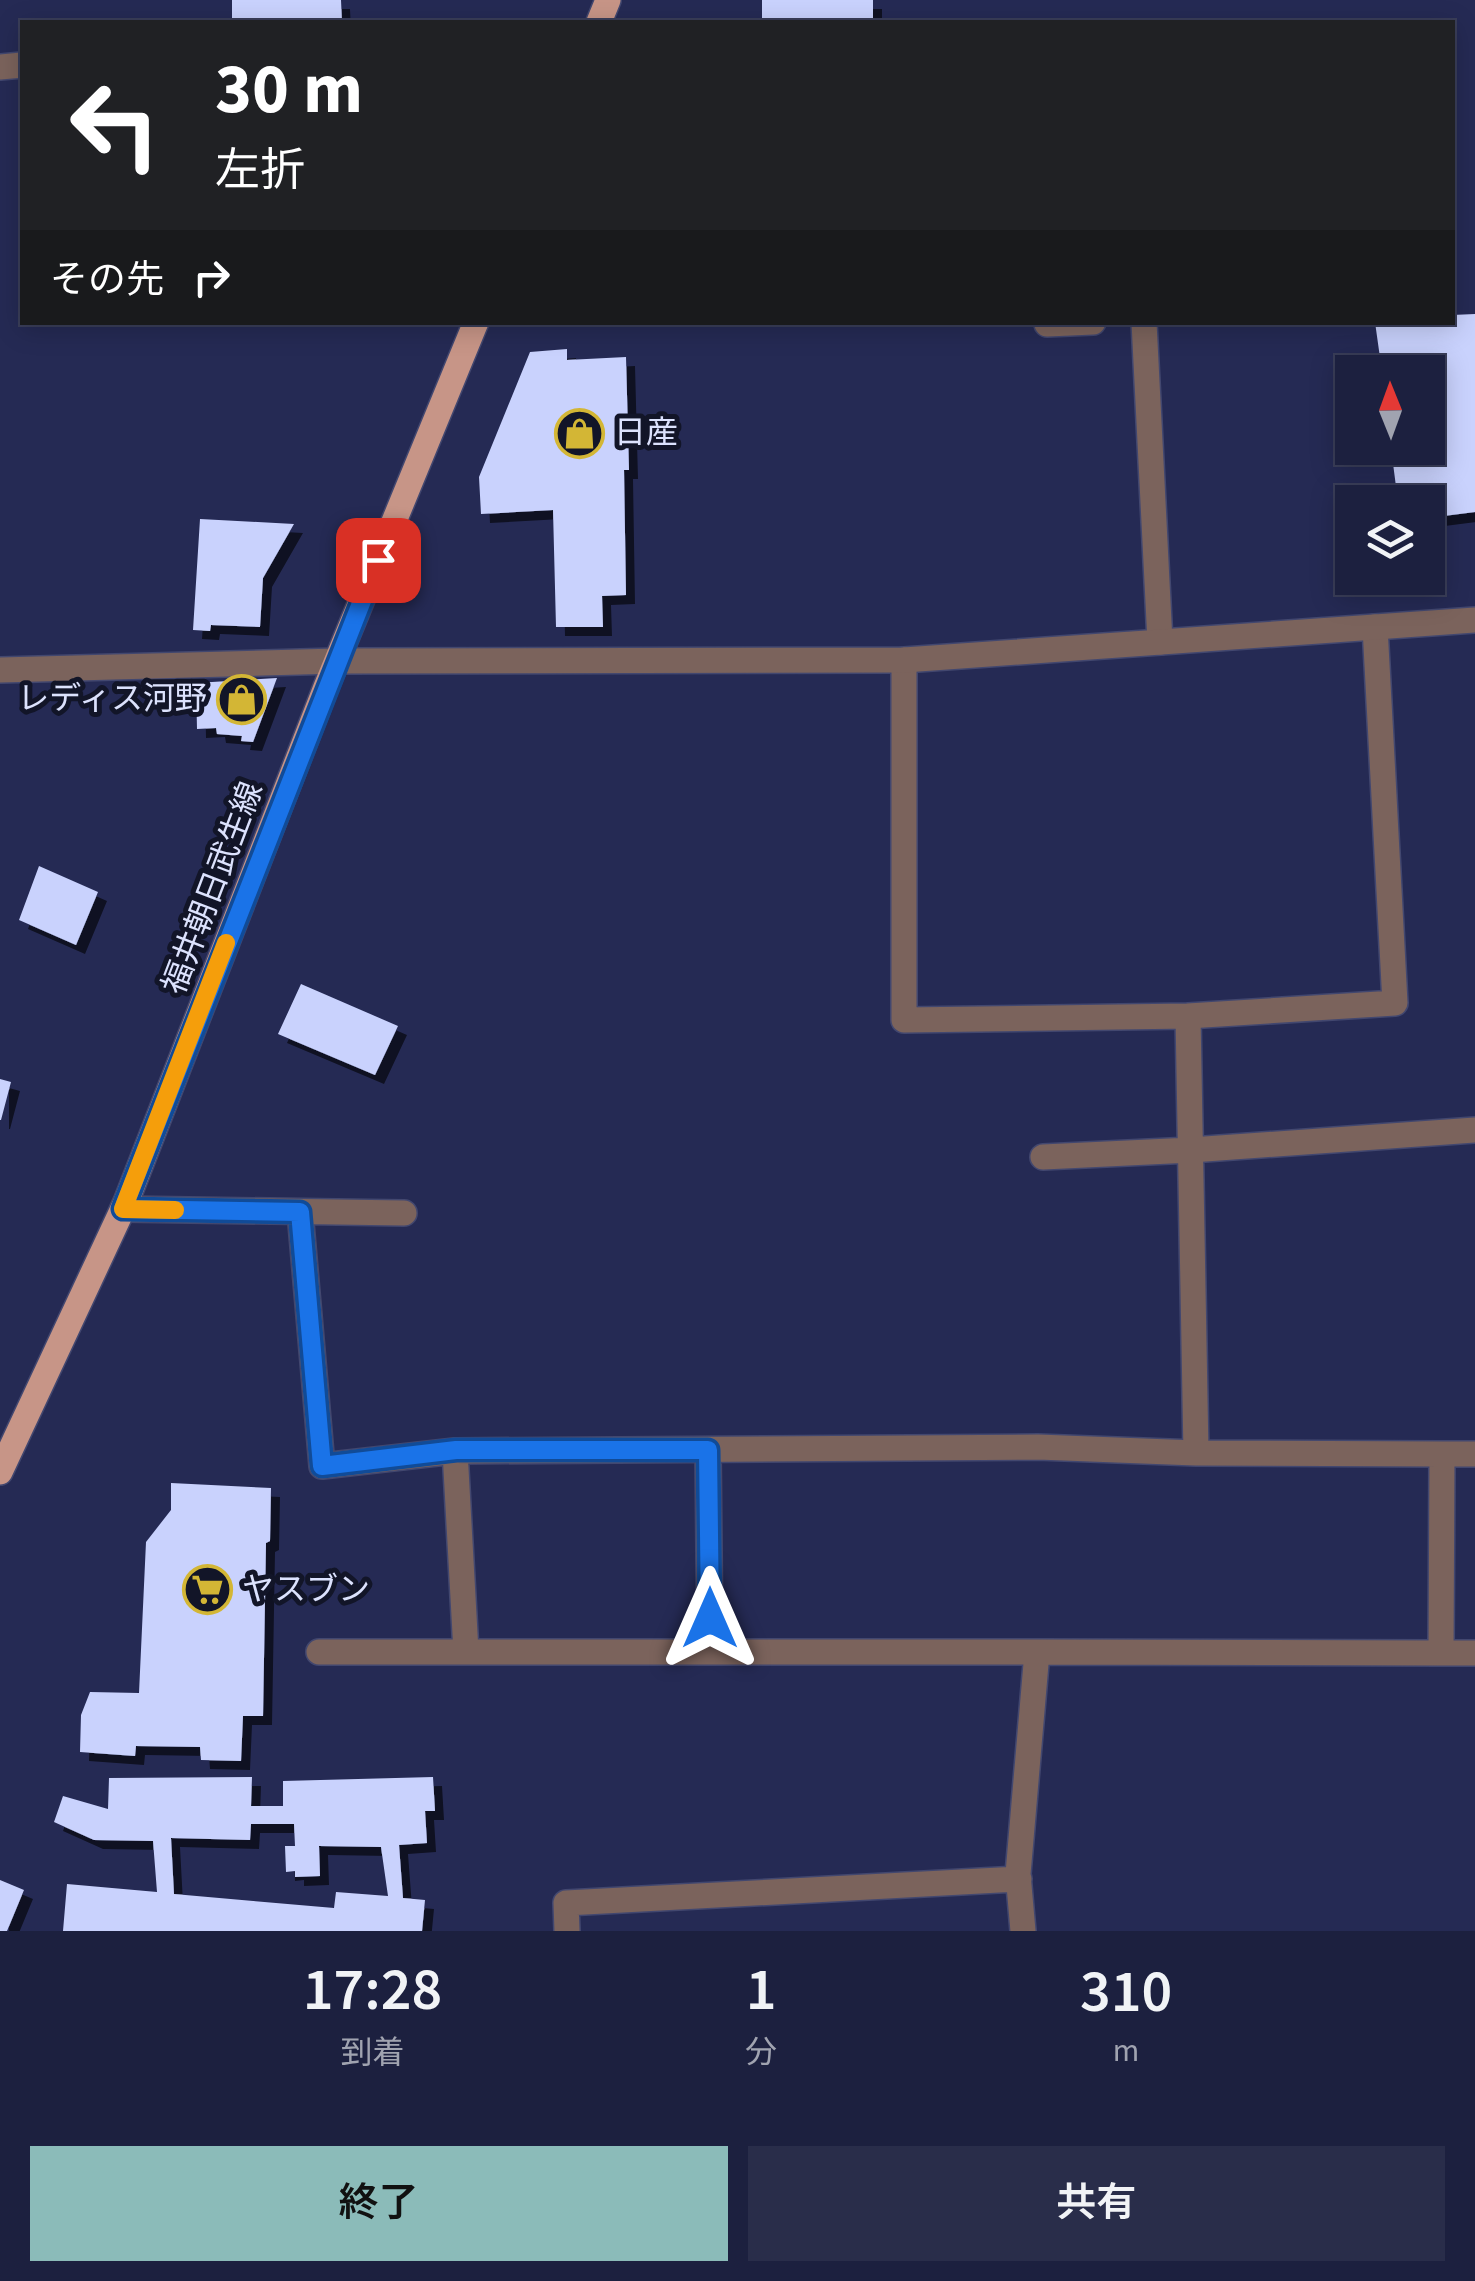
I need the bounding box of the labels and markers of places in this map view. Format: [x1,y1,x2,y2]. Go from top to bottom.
shop icon: 日産 [553,407,605,459]
place label: 日産 [614,410,678,456]
pin [336,518,421,603]
shop icon: レディス河野 [216,673,268,725]
place label: レディス河野 [17,676,207,722]
supermarket icon: ヤスブン [181,1564,233,1616]
place label: ヤスブン [242,1567,370,1613]

